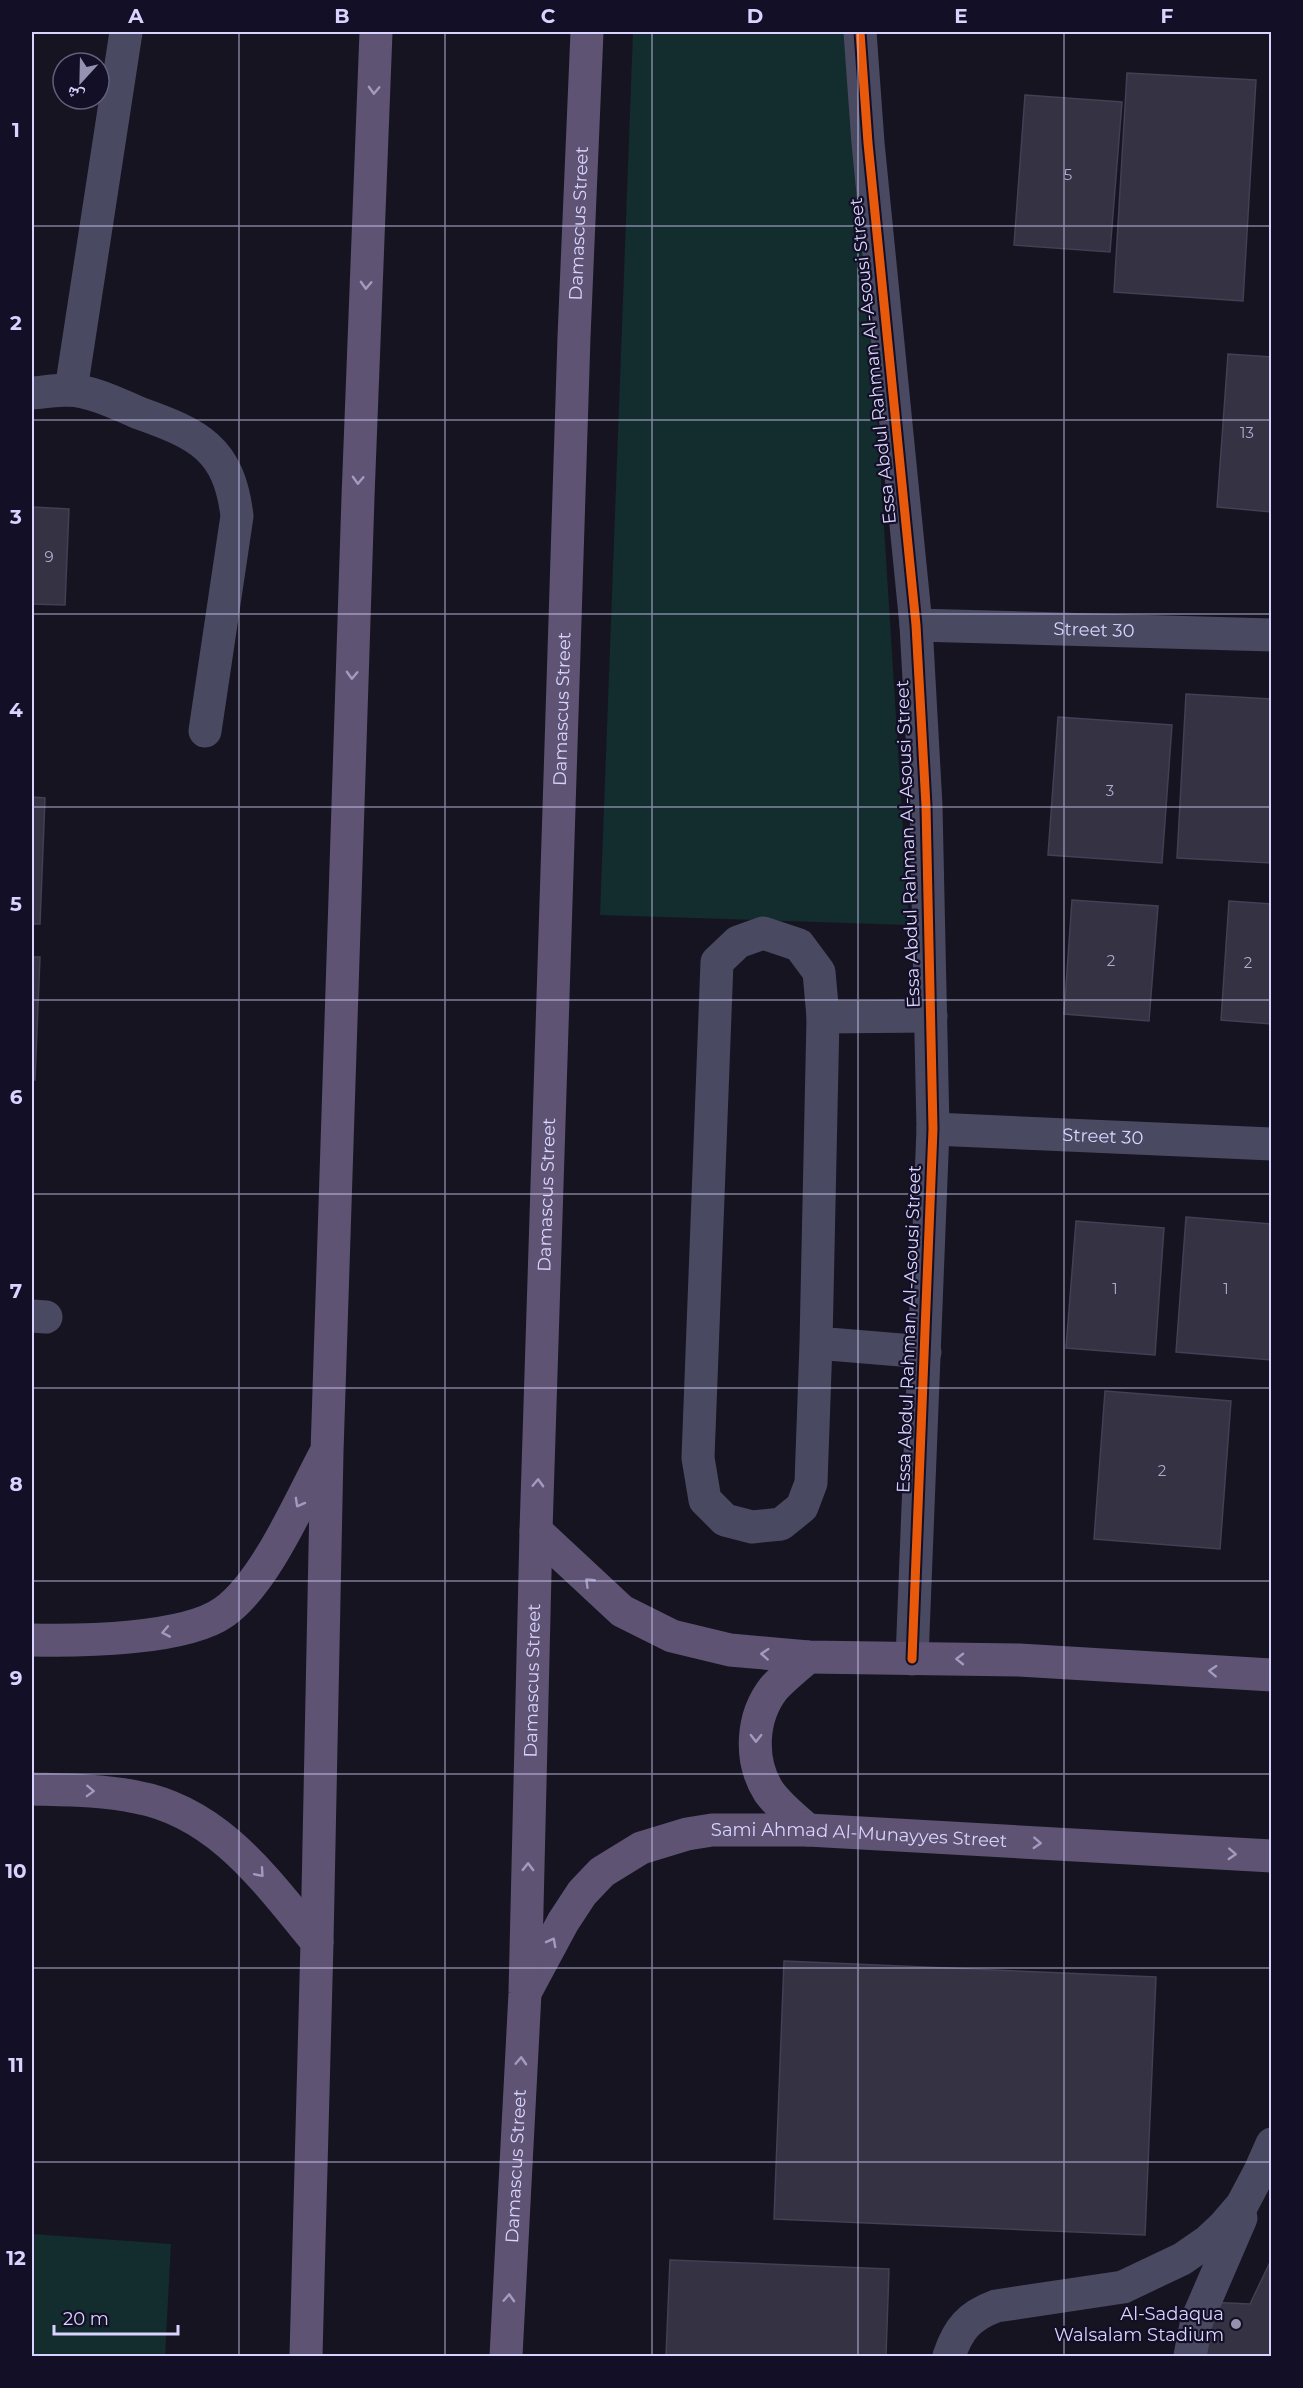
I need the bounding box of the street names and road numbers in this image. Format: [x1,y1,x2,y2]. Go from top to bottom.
street label: Damascus Street [565,146,593,301]
street label: Essa Abdul Rahman Al-Asousi Street [845,197,901,525]
street label: Street 30 [1053,618,1135,642]
street label: Damascus Street [549,632,576,786]
street label: Essa Abdul Rahman Al-Asousi Street [891,680,925,1008]
street label: Damascus Street [533,1117,560,1272]
street label: Street 30 [1062,1124,1144,1149]
street label: Essa Abdul Rahman Al-Asousi Street [892,1165,926,1493]
street label: Damascus Street [520,1603,545,1758]
street label: Sami Ahmad Al-Munayyes Street [711,1819,1008,1852]
street label: Damascus Street [501,2089,531,2244]

